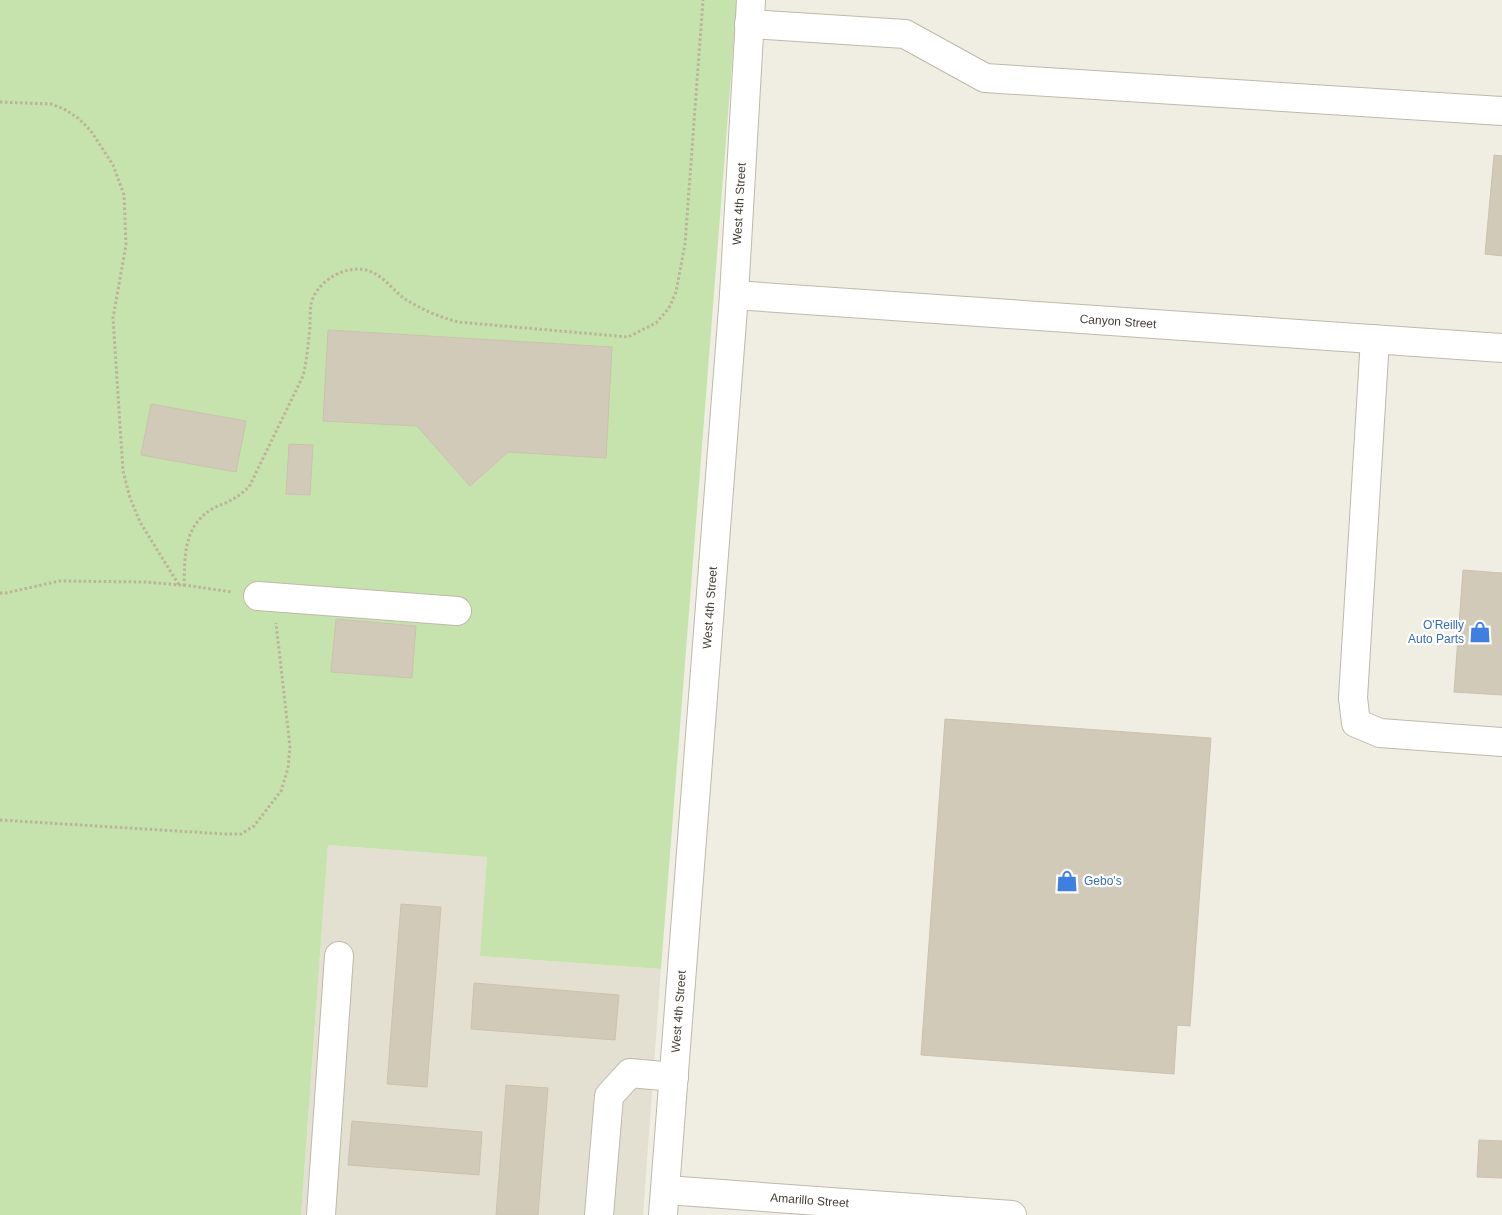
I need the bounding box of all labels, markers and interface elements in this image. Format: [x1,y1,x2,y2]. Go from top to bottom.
street label: West 4th Street [730,162,749,246]
street label: Canyon Street [1079,312,1158,331]
street label: West 4th Street [700,565,720,650]
place label: O'Reilly Auto Parts [1408,618,1464,646]
shop icon: O'Reilly Auto Parts [1467,619,1493,645]
shop icon: Gebo's [1054,868,1080,894]
place label: Gebo's [1084,874,1122,888]
street label: West 4th Street [669,969,689,1053]
street label: Amarillo Street [770,1191,850,1210]

